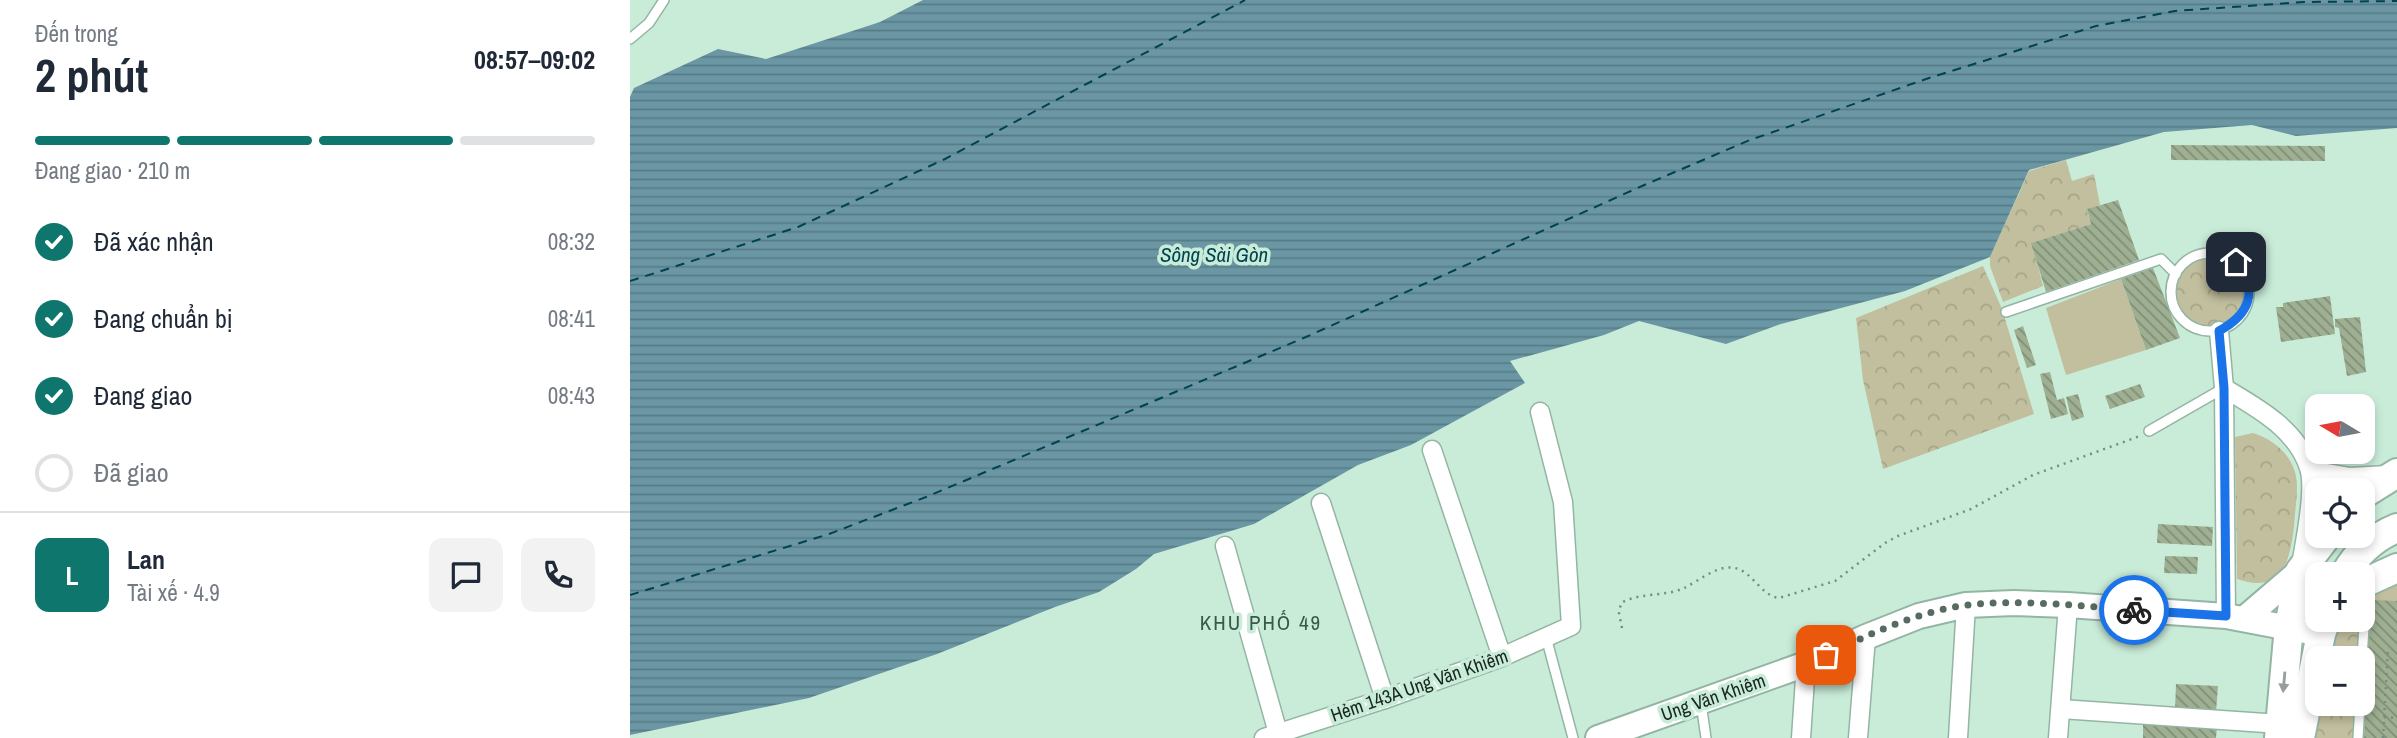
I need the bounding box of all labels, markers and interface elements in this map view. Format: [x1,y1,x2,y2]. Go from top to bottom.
text: Đến trong [35,18,118,49]
text: 08:57–09:02 [474,42,595,77]
text: 2 phút [35,44,148,106]
text: Đang giao · 210 m [35,155,190,186]
icon: check [35,223,73,261]
text: Đã xác nhận [94,224,214,259]
text: 08:32 [548,226,595,257]
pin [2206,232,2266,292]
water label: Sông Sài Gòn [1160,240,1268,269]
icon: home [2217,243,2255,281]
icon: check [35,300,73,338]
text: Đang chuẩn bị [94,301,233,336]
text: 08:41 [548,303,595,334]
icon: check [35,377,73,415]
text: Đang giao [94,378,192,413]
text: 08:43 [548,380,595,411]
north arrow [2305,394,2375,464]
map controls [2305,394,2375,716]
text: Đã giao [94,455,169,490]
button: locate [2305,478,2375,548]
button: chat [429,538,503,612]
button: phone [521,538,595,612]
text: Lan [127,542,165,577]
text: L [65,558,79,593]
button: + [2305,562,2375,632]
courier [2099,575,2169,645]
text: Tài xế · 4.9 [127,577,220,608]
icon: bike [2115,591,2153,629]
district label: KHU PHỐ 49 [1200,608,1322,637]
pin [1796,625,1856,685]
icon: bag [1807,636,1845,674]
street label: Hẻm 143A Ung Văn Khiêm [1327,642,1511,728]
button: − [2305,646,2375,716]
street label: Ung Văn Khiêm [1657,667,1769,727]
one-way arrow [2278,671,2289,693]

